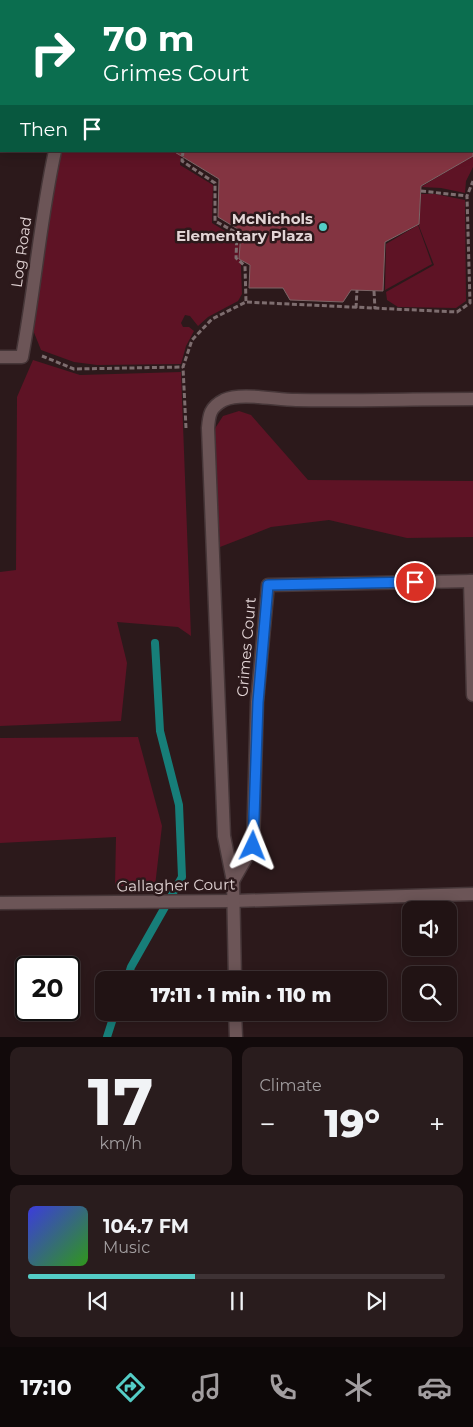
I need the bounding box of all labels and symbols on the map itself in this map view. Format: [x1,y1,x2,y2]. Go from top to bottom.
place label: McNichols Elementary Plaza [176,209,313,245]
street label: Log Road [7,215,35,289]
marker: McNichols Elementary Plaza [317,221,329,233]
pin [394,561,436,603]
street label: Grimes Court [232,596,260,698]
position arrow [226,819,278,871]
street label: Gallagher Court [116,874,236,896]
speed limit sign: 20 [15,956,80,1021]

